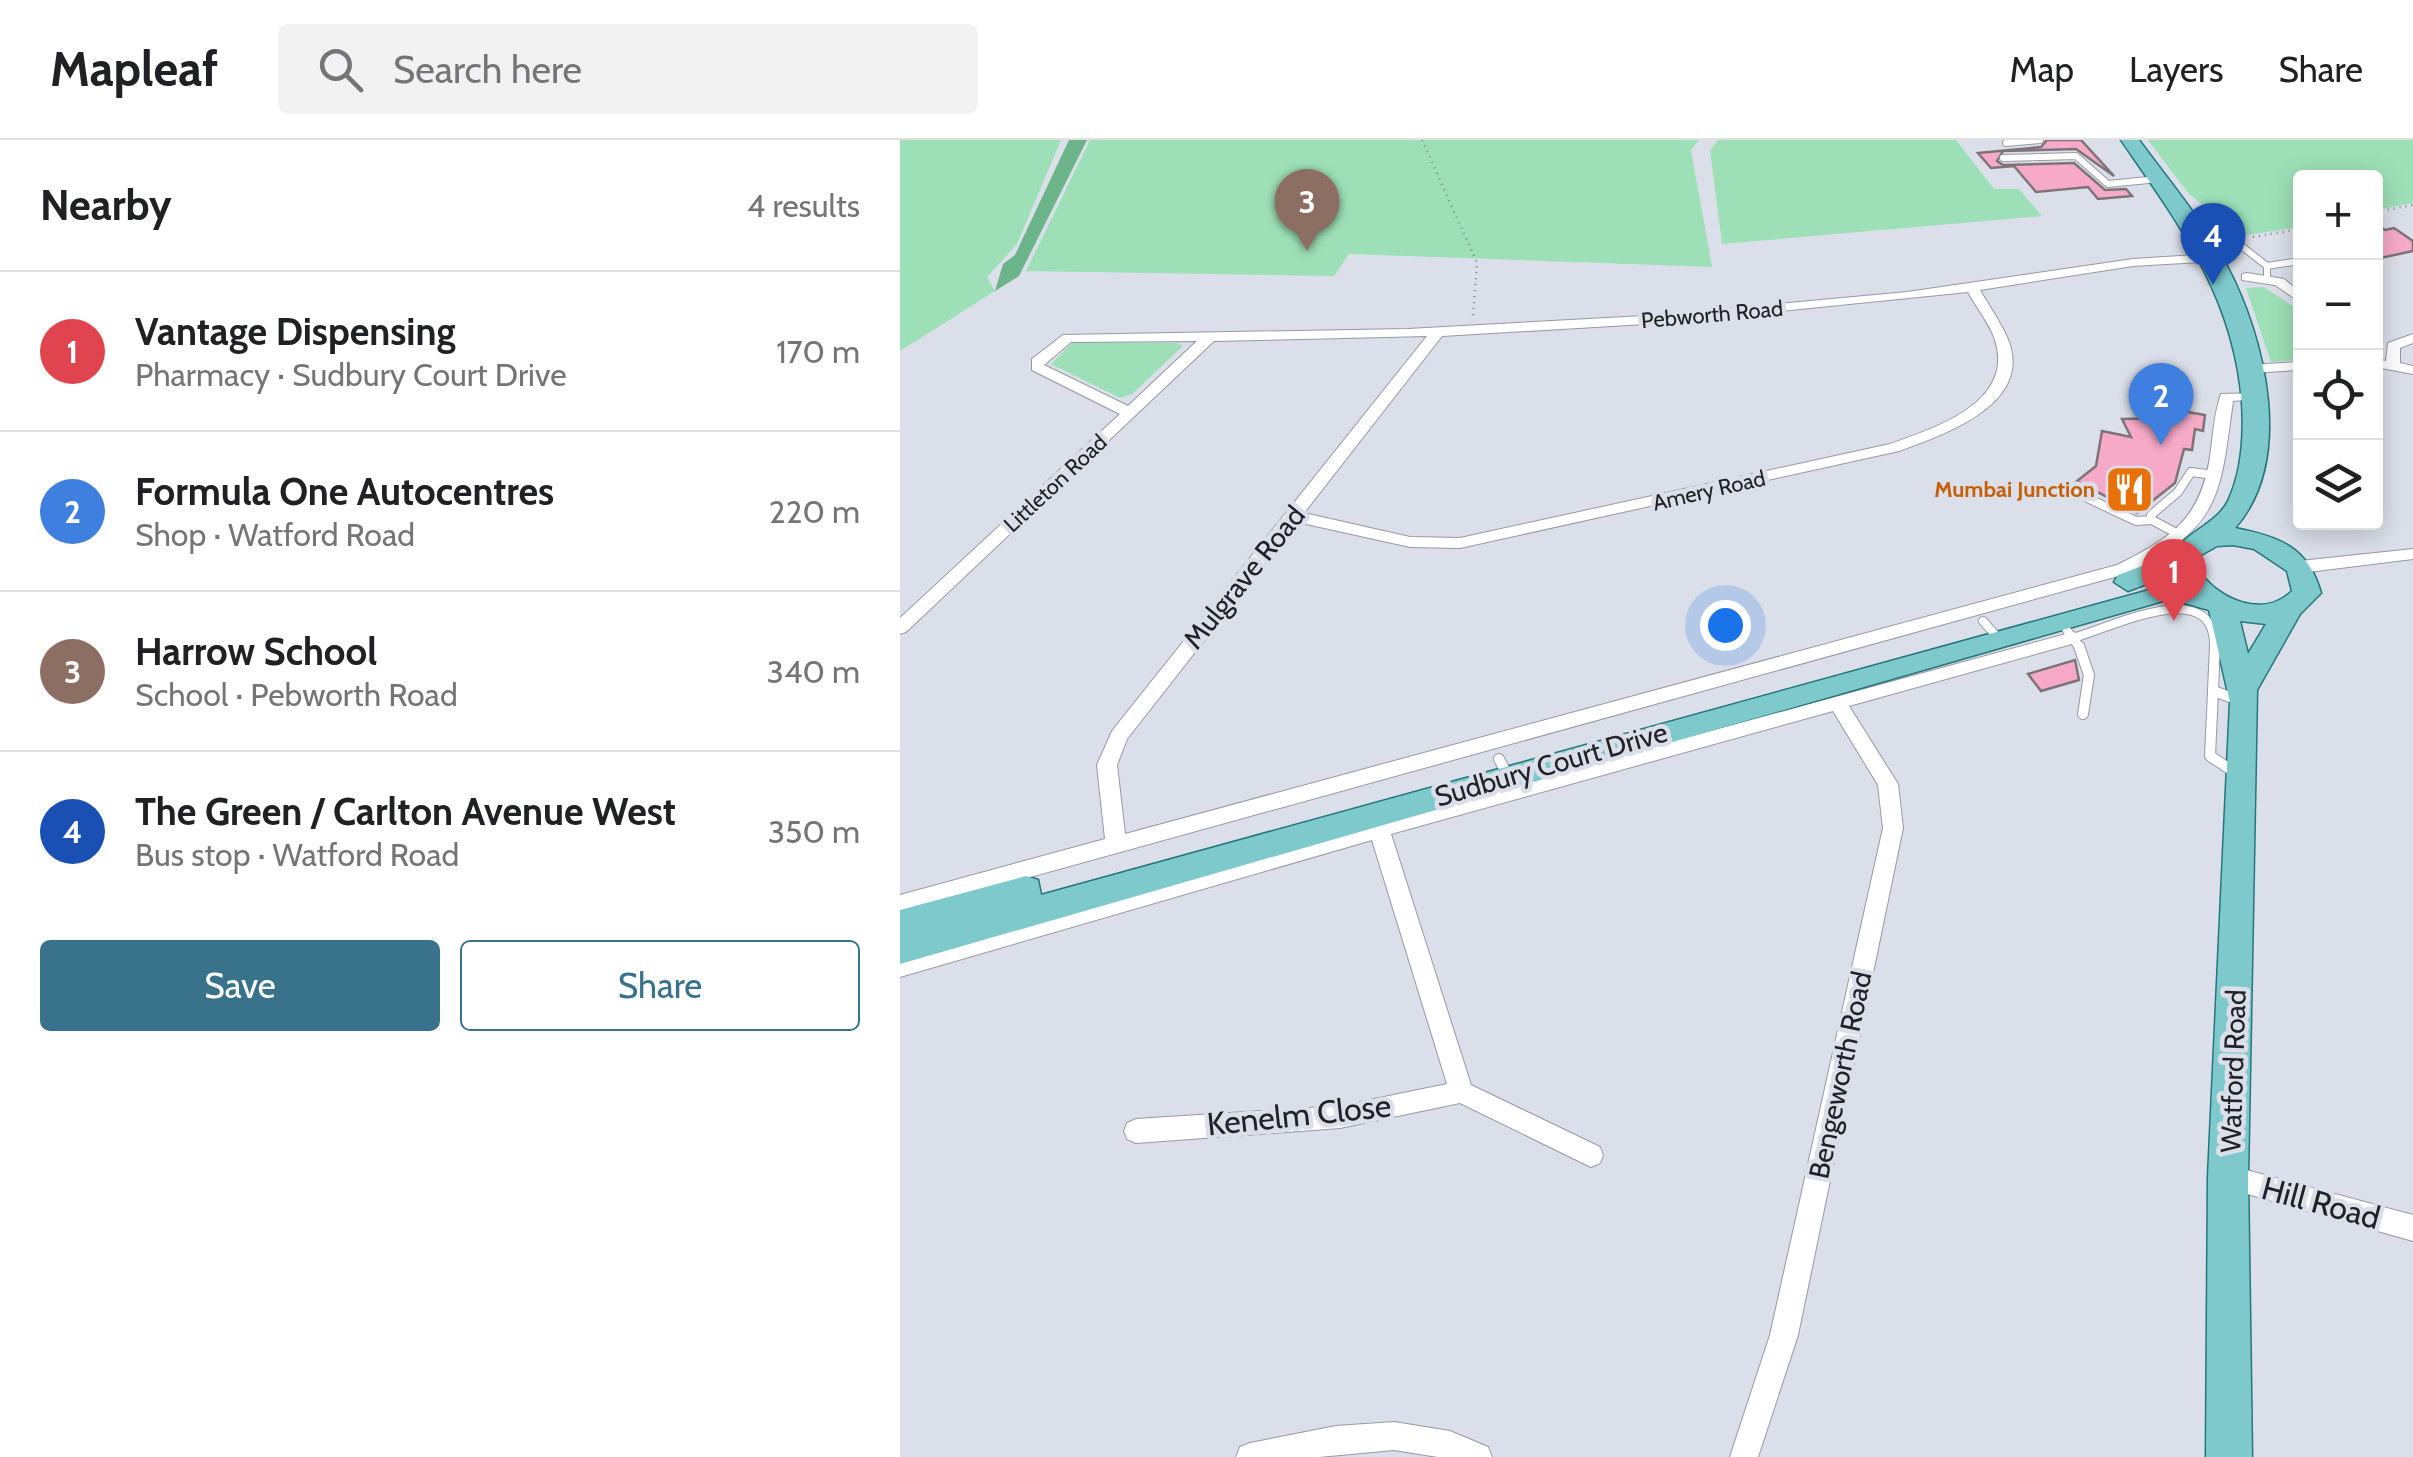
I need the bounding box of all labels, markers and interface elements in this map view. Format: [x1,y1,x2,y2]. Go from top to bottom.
search box [278,24,978,114]
text: Mapleaf [50,40,218,98]
icon: search [313,42,368,97]
text: Search here [393,46,582,93]
text: Map [2010,48,2074,91]
text: Layers [2129,48,2223,91]
text: Share [2278,48,2363,91]
pin: 3 [1274,168,1340,251]
map controls [2293,170,2383,530]
button: + [2293,170,2383,260]
text: Nearby [40,179,172,231]
text: 4 results [747,186,860,225]
pin: 4 [2180,202,2246,285]
button: − [2293,260,2383,350]
street label: Pebworth Road [1640,295,1784,334]
text: Vantage Dispensing [135,308,455,355]
text: 1 [67,332,78,371]
text: 170 m [776,332,860,371]
button: locate [2293,350,2383,440]
text: Pharmacy · Sudbury Court Drive [135,355,567,394]
pin: 2 [2128,362,2194,445]
street label: Littleton Road [998,429,1113,538]
button: layers [2293,440,2383,530]
restaurant icon: Mumbai Junction [2104,463,2156,515]
street label: Amery Road [1650,464,1768,517]
text: Formula One Autocentres [135,468,554,515]
place label: Mumbai Junction [1934,476,2095,503]
text: 2 [64,492,81,531]
text: 220 m [769,492,860,531]
street label: Mulgrave Road [1176,499,1312,655]
text: Shop · Watford Road [135,515,415,554]
pin: 1 [2142,538,2206,621]
your location [1700,600,1751,651]
text: Harrow School [135,628,377,675]
text: 3 [64,652,81,691]
text: 340 m [767,652,860,691]
text: School · Pebworth Road [135,675,458,714]
street label: Sudbury Court Drive [1431,715,1671,813]
text: The Green / Carlton Avenue West [135,788,676,835]
text: 4 [63,812,82,851]
text: 350 m [768,812,860,851]
text: Bus stop · Watford Road [135,835,459,874]
button: Save [40,940,440,1031]
button: Share [460,940,860,1031]
street label: Bengeworth Road [1801,968,1879,1182]
street label: Watford Road [2213,989,2253,1153]
street label: Kenelm Close [1205,1085,1393,1144]
street label: Hill Road [2258,1168,2385,1237]

